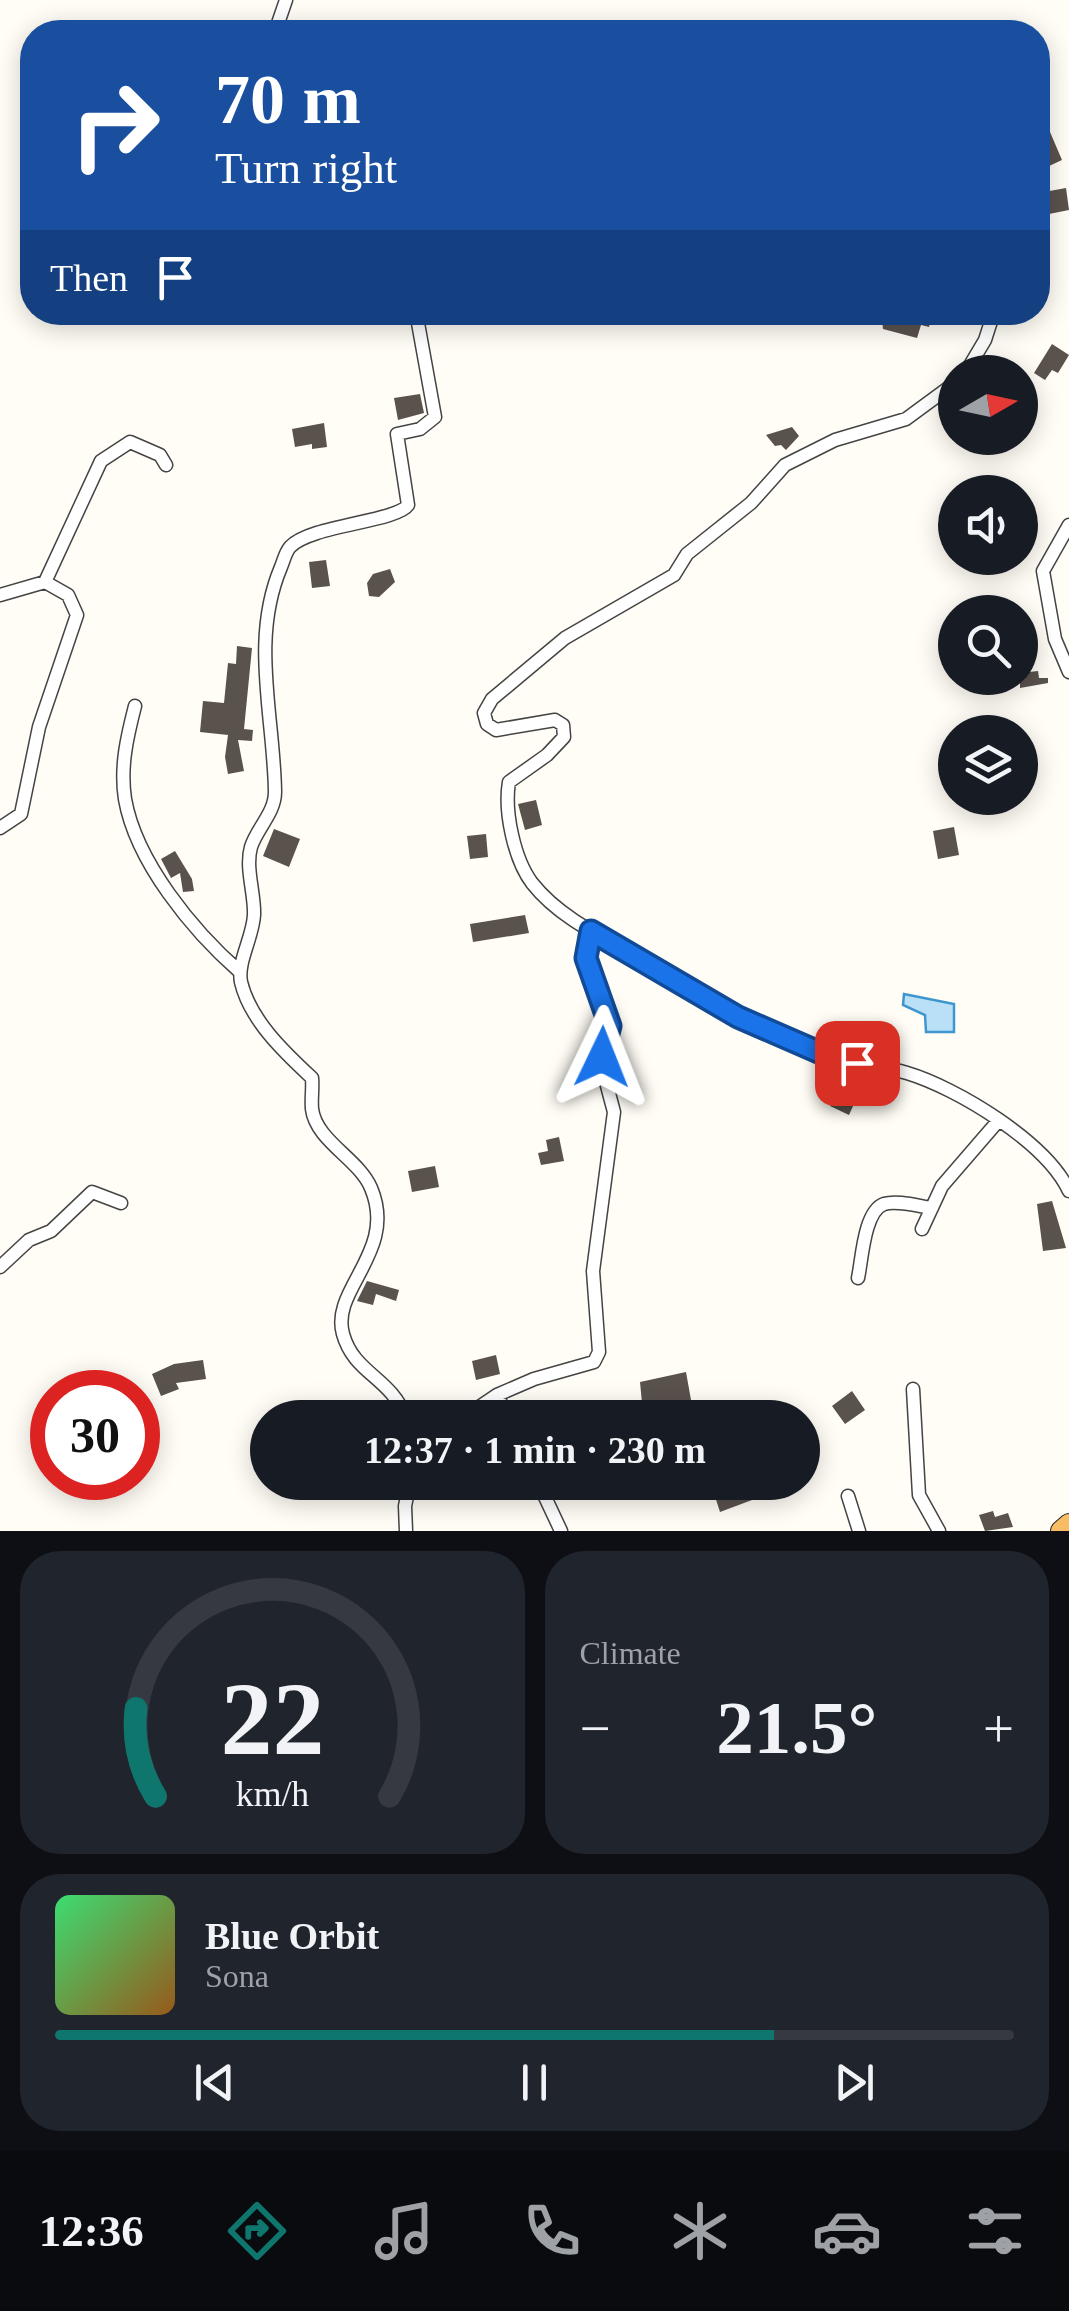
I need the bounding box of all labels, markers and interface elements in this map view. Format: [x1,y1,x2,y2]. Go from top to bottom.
icon: right [50,60,180,190]
text: 70 m [215,61,361,138]
text: Turn right [215,143,397,193]
icon: arrive [148,250,203,305]
text: Then [50,257,128,299]
north arrow [938,355,1038,455]
map controls [938,355,1038,815]
button: sound [938,475,1038,575]
button: search [938,595,1038,695]
button: layers [938,715,1038,815]
position arrow [550,1005,654,1109]
pin [815,1021,900,1106]
icon: arrive [830,1036,885,1091]
speed limit sign: 30 [30,1370,160,1500]
text: 12:37 · 1 min · 230 m [364,1429,706,1471]
text: Climate [580,1635,681,1671]
text: 22 [220,1661,324,1776]
text: 21.5° [716,1686,877,1769]
text: − [580,1698,611,1759]
text: + [983,1698,1014,1759]
text: km/h [236,1774,309,1814]
text: Blue Orbit [205,1915,379,1957]
text: Sona [205,1958,269,1994]
icon: previous [187,2055,242,2110]
icon: pause [507,2055,562,2110]
icon: next [827,2055,882,2110]
icon: directions [222,2196,292,2266]
icon: music [369,2196,439,2266]
icon: phone [517,2196,587,2266]
icon: climate [665,2196,735,2266]
icon: car [812,2196,882,2266]
icon: filters [960,2196,1030,2266]
text: 12:36 [39,2206,144,2256]

